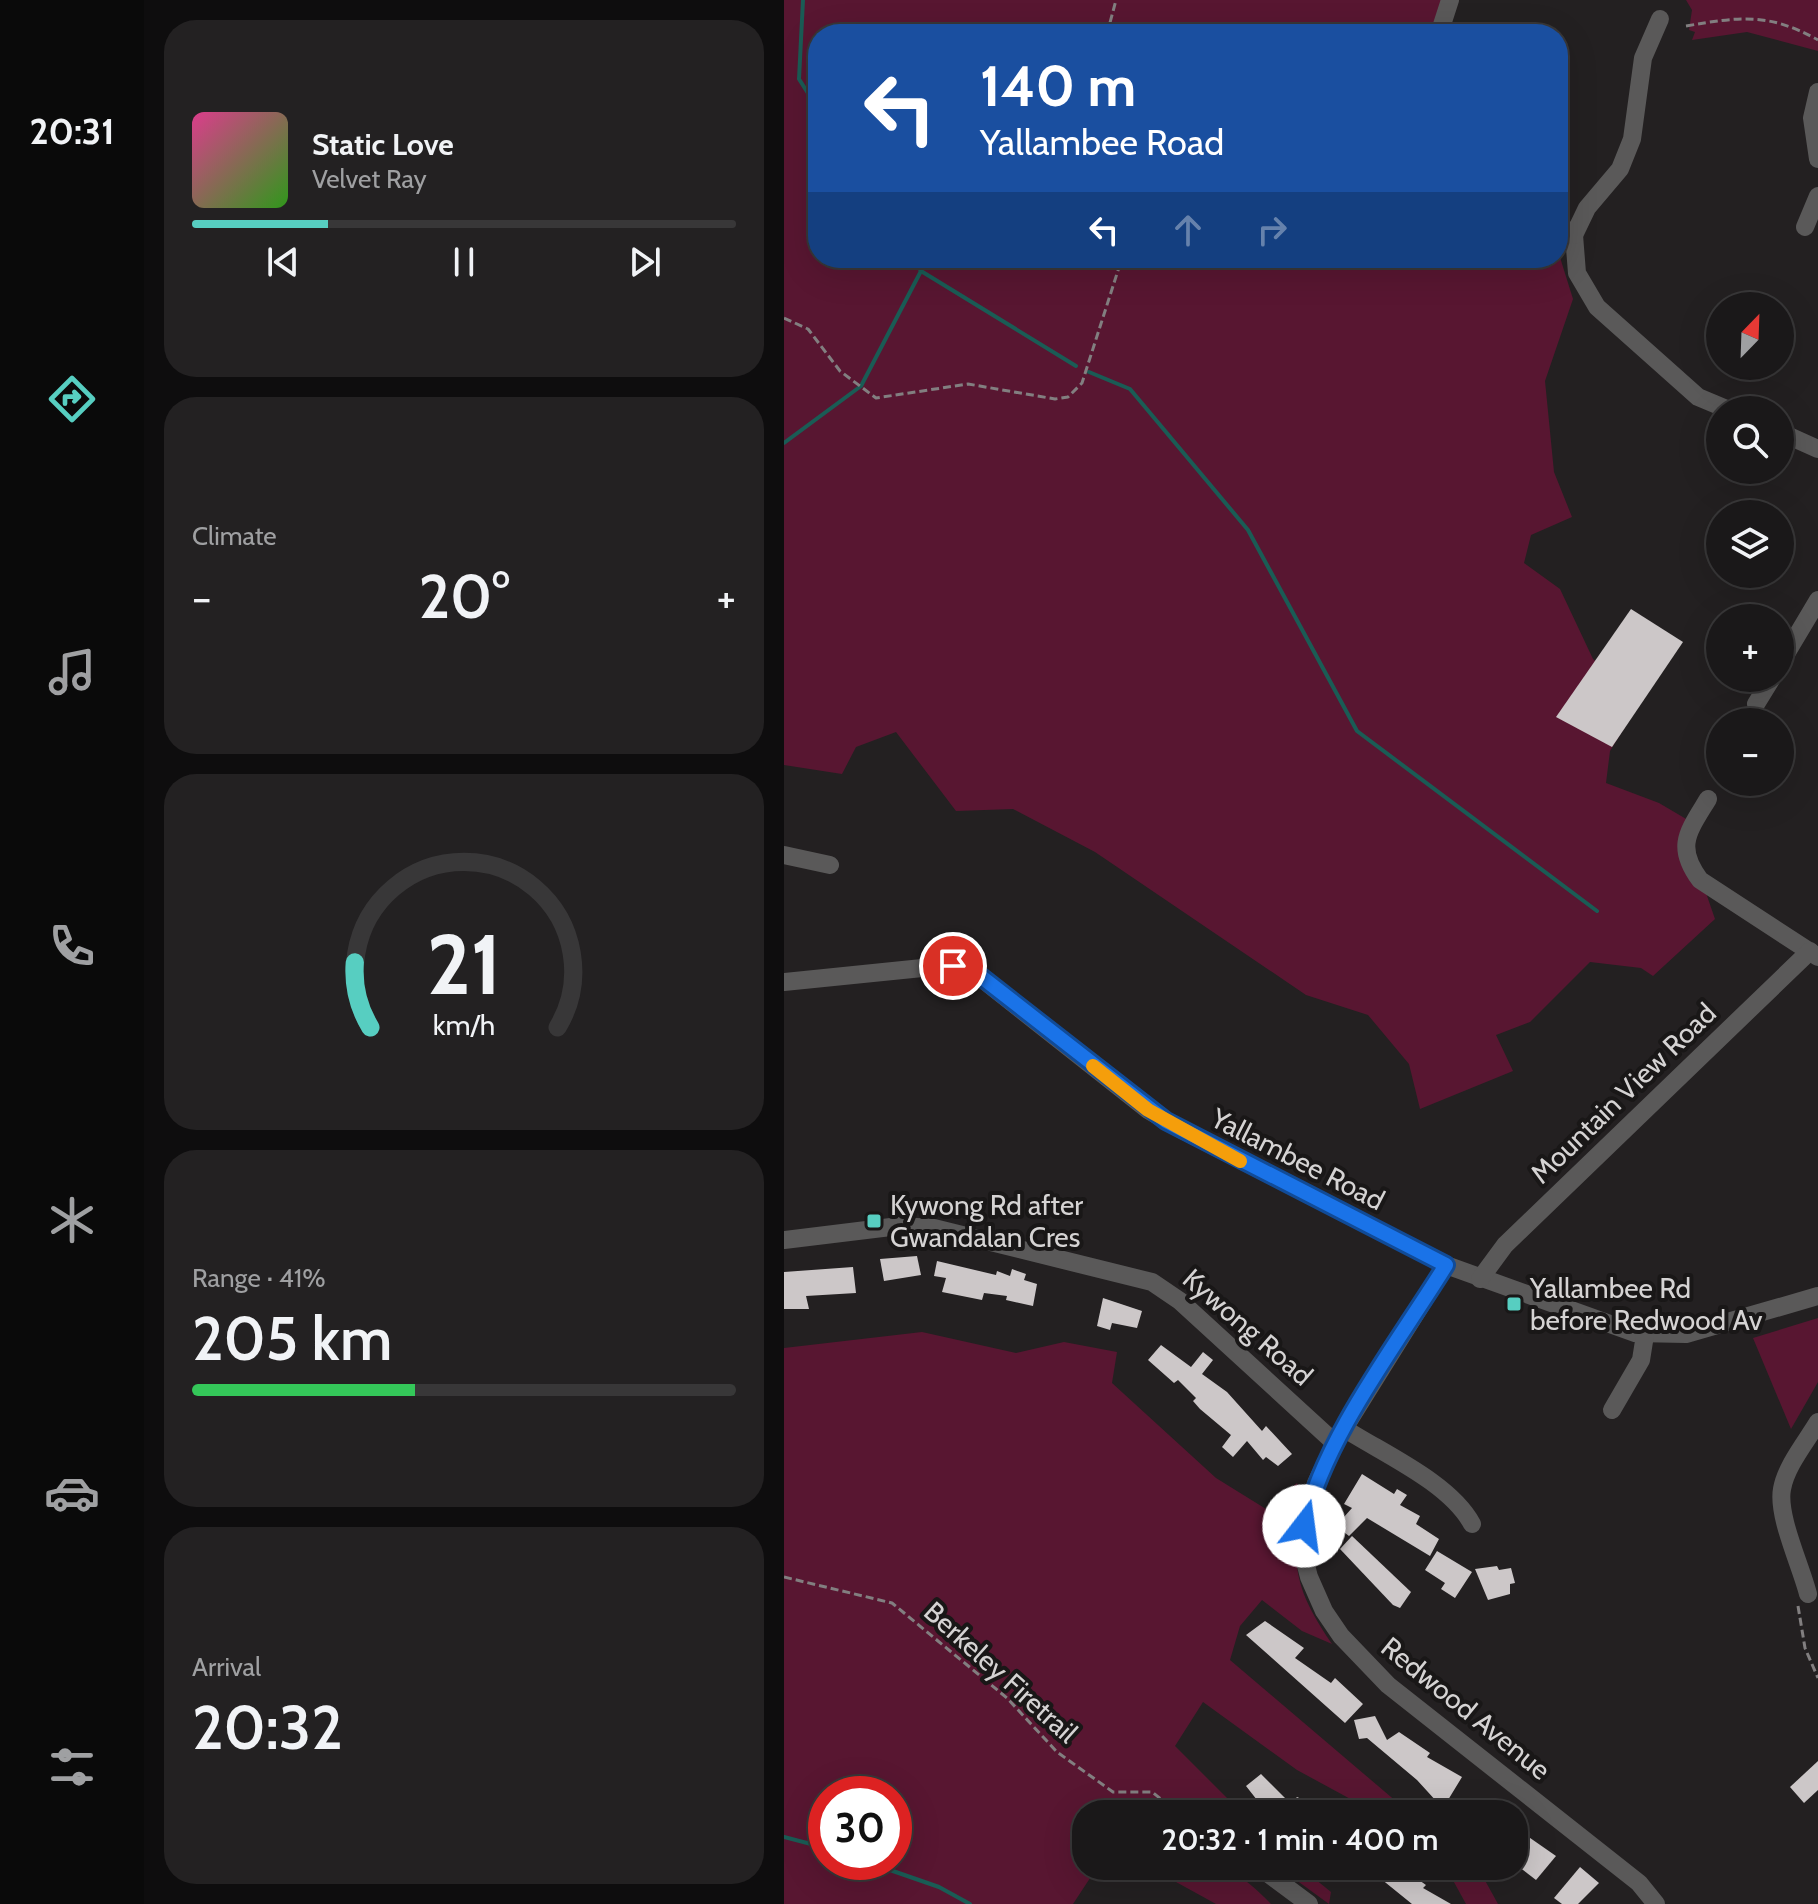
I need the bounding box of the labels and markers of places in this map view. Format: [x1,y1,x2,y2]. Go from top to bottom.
pin [919,932,987,1000]
place label: Kywong Rd after Gwandalan Cres [890,1188,1083,1254]
marker: Kywong Rd after Gwandalan Cres [865,1212,883,1230]
place label: Yallambee Rd before Redwood Av [1529,1271,1763,1337]
marker: Yallambee Rd before Redwood Av [1505,1295,1523,1313]

